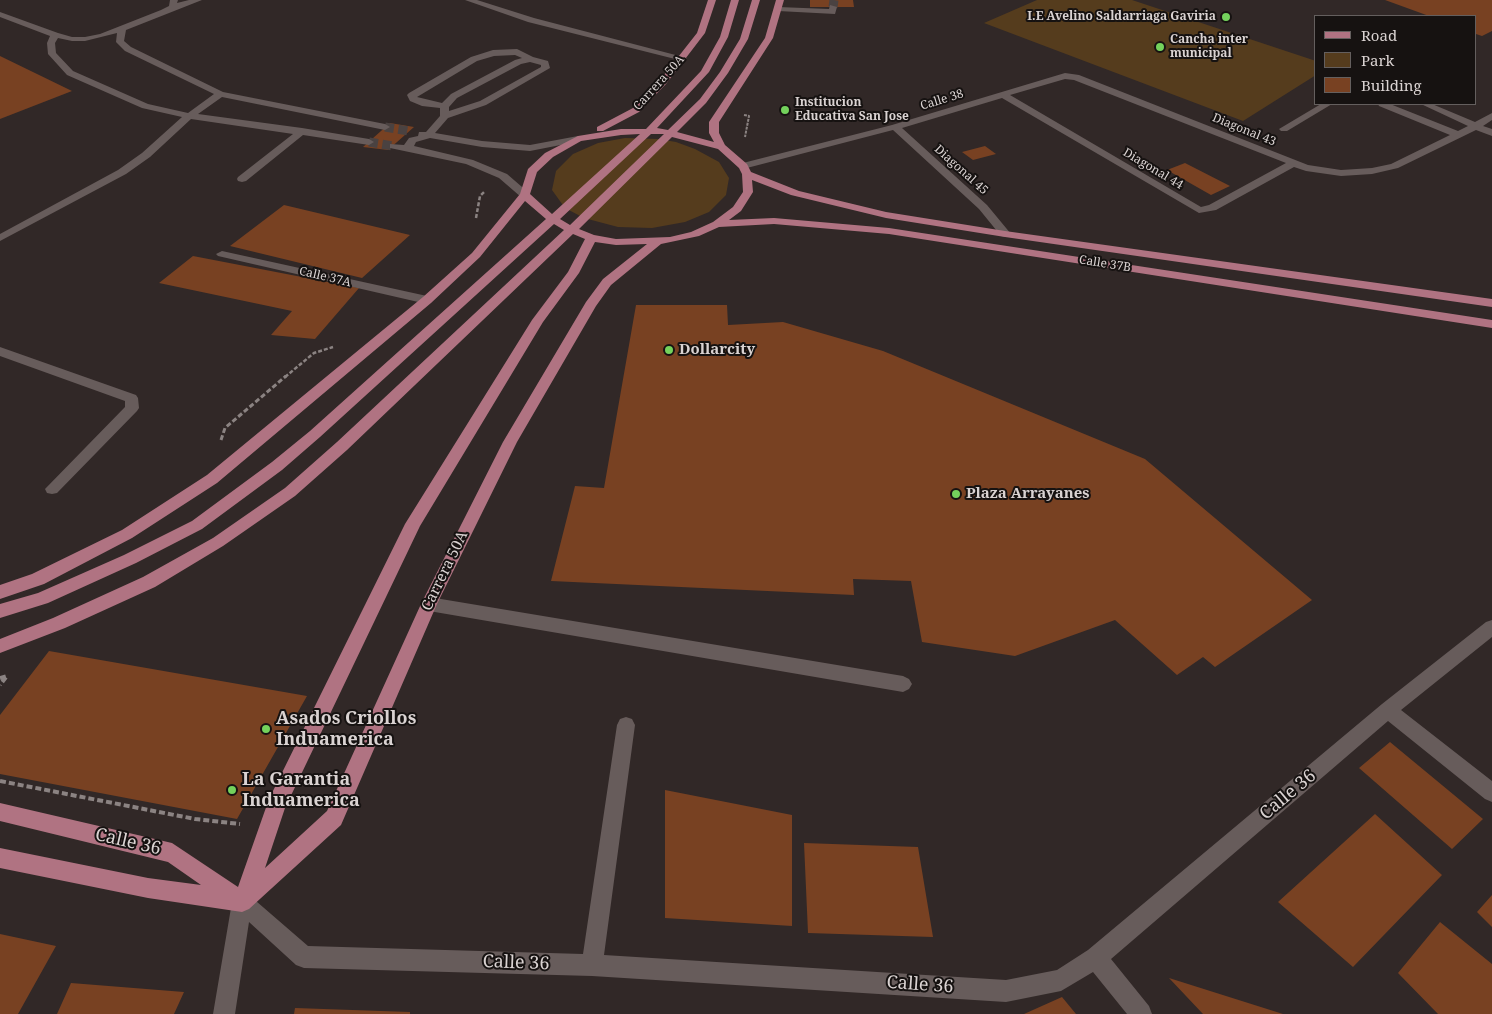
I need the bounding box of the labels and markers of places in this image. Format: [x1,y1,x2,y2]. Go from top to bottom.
place label: I.E Avelino Saldarriaga Gaviria [1027,10,1216,24]
marker: I.E Avelino Saldarriaga Gaviria [1220,11,1232,23]
place label: Cancha inter municipal [1170,33,1248,61]
marker: Cancha inter municipal [1154,41,1166,53]
place label: Institucion Educativa San Jose [795,96,909,124]
marker: Institucion Educativa San Jose [779,104,791,116]
place label: Dollarcity [679,341,755,359]
marker: Dollarcity [663,344,675,356]
place label: Plaza Arrayanes [966,485,1090,503]
marker: Plaza Arrayanes [950,488,962,500]
place label: Asados Criollos Induamerica [276,708,416,751]
marker: Asados Criollos Induamerica [260,723,272,735]
place label: La Garantia Induamerica [242,769,360,812]
marker: La Garantia Induamerica [226,784,238,796]

